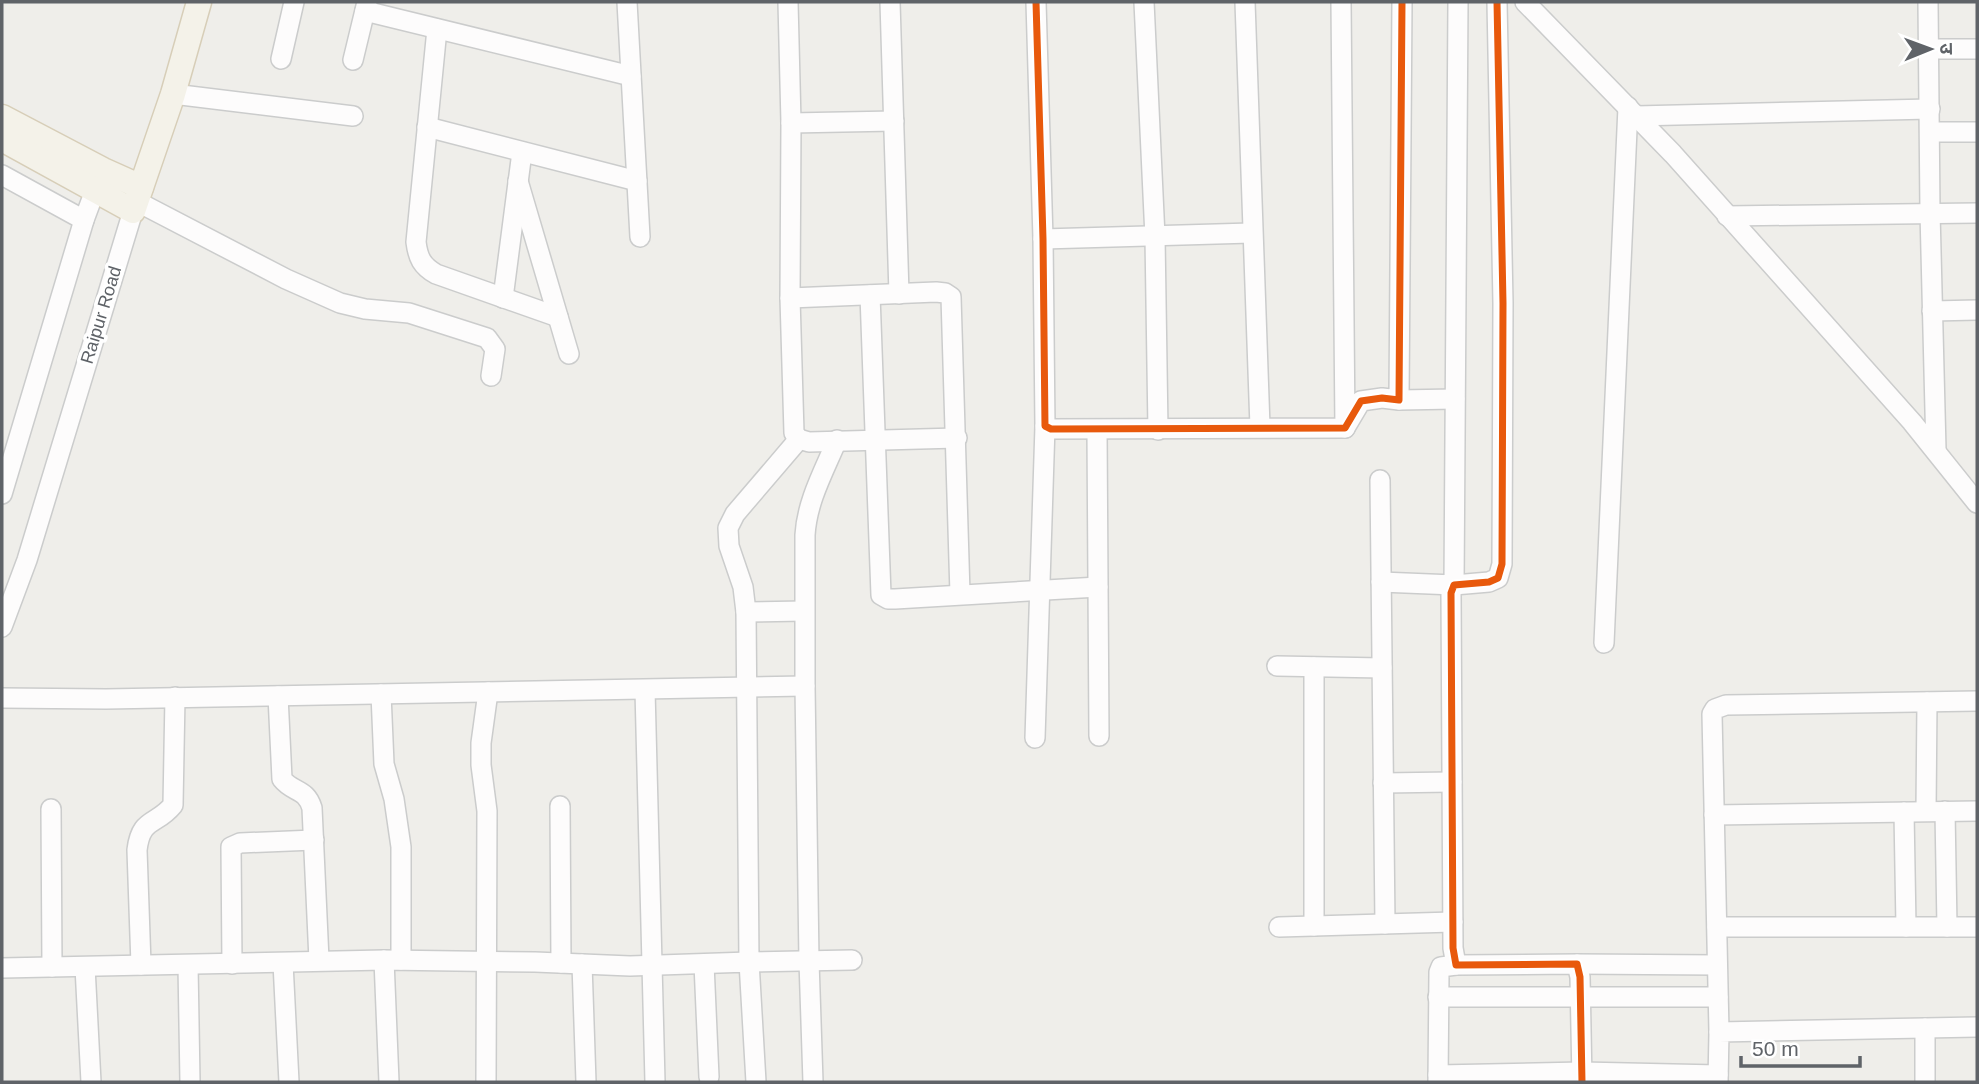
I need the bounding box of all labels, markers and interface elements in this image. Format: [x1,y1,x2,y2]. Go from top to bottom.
north arrow [1895,14,1965,84]
text: उ [1936,43,1957,55]
street label: Raipur Road [77,264,125,366]
scale bar [1741,1024,1860,1068]
text: 50 m [1752,1037,1799,1060]

